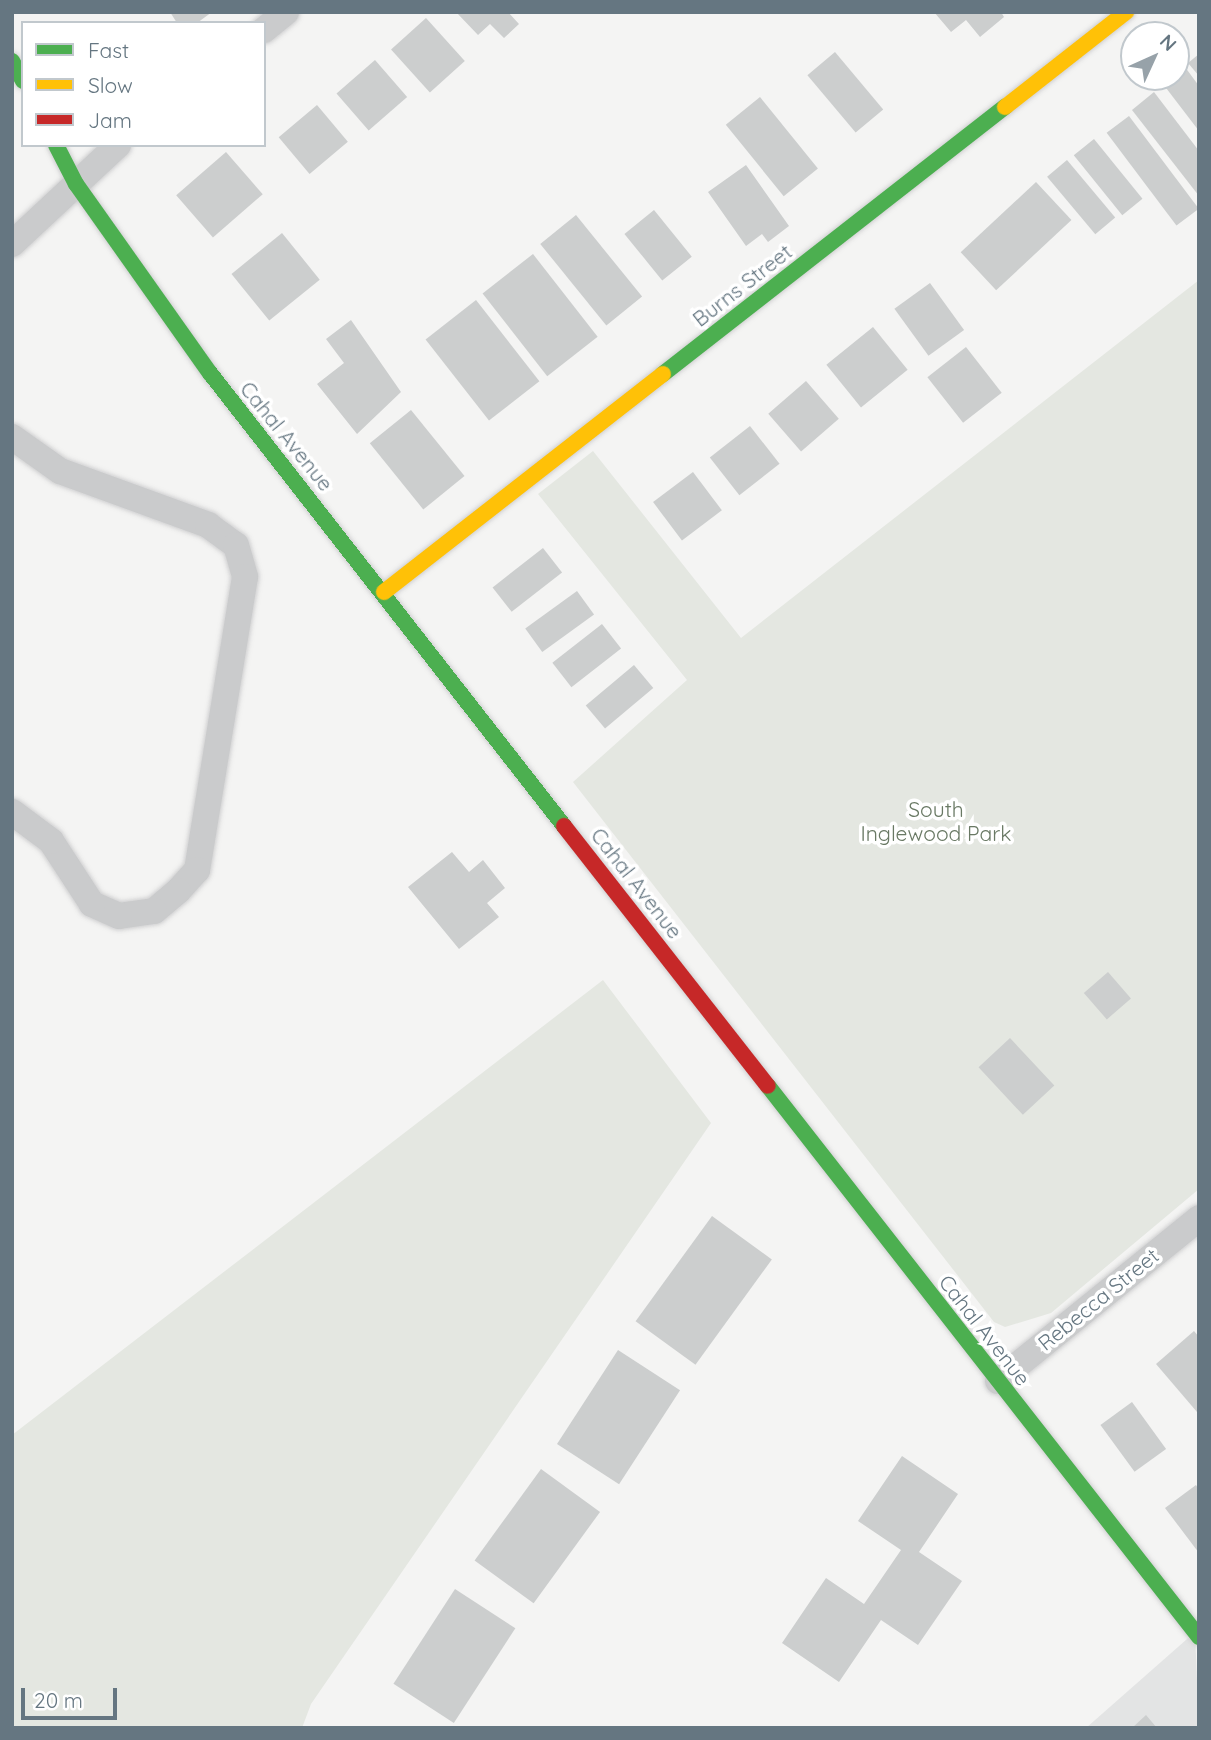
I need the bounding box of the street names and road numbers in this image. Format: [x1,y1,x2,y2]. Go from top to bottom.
street label: Burns Street [687,238,797,332]
street label: Cahal Avenue [235,376,339,496]
street label: Cahal Avenue [586,823,688,943]
street label: Rebecca Street [1033,1243,1163,1355]
street label: Cahal Avenue [934,1270,1036,1390]

